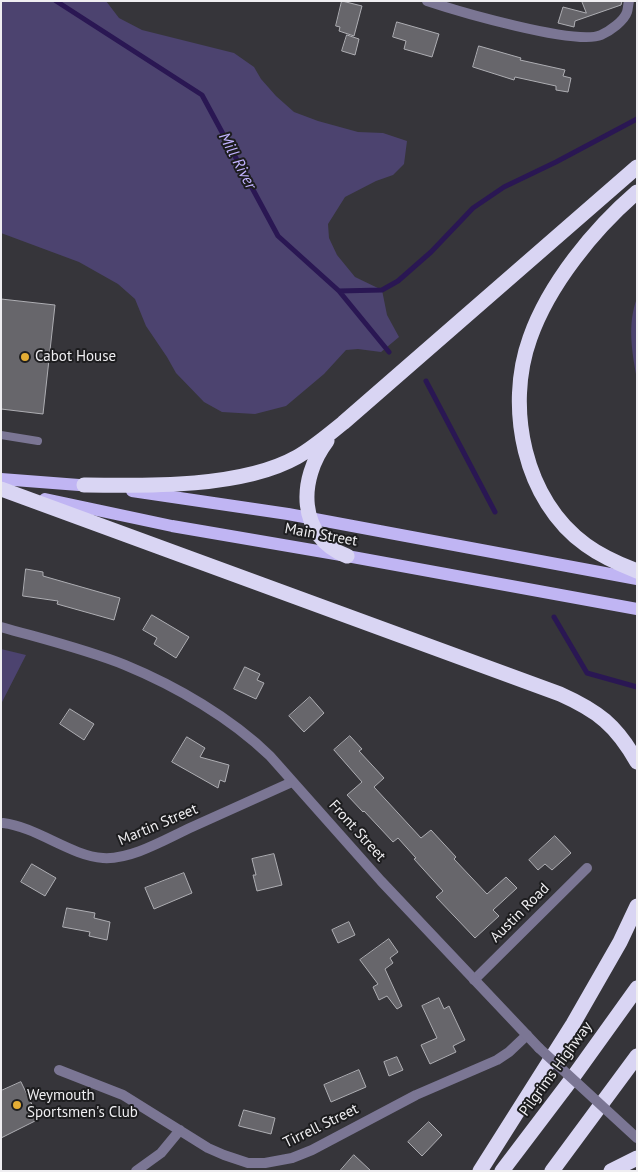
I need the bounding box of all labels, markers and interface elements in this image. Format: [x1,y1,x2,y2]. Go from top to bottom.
water label: Mill River [214,129,260,193]
place label: Cabot House [35,348,116,366]
marker: Cabot House [19,351,31,363]
street label: Main Street [283,520,359,550]
street label: Front Street [325,797,389,865]
street label: Martin Street [116,800,200,850]
street label: Austin Road [487,880,553,946]
street label: Pilgrims Highway [516,1018,596,1120]
place label: Weymouth Sportsmen's Club [27,1087,138,1122]
marker: Weymouth Sportsmen's Club [11,1099,23,1111]
street label: Tirrell Street [281,1100,361,1152]

